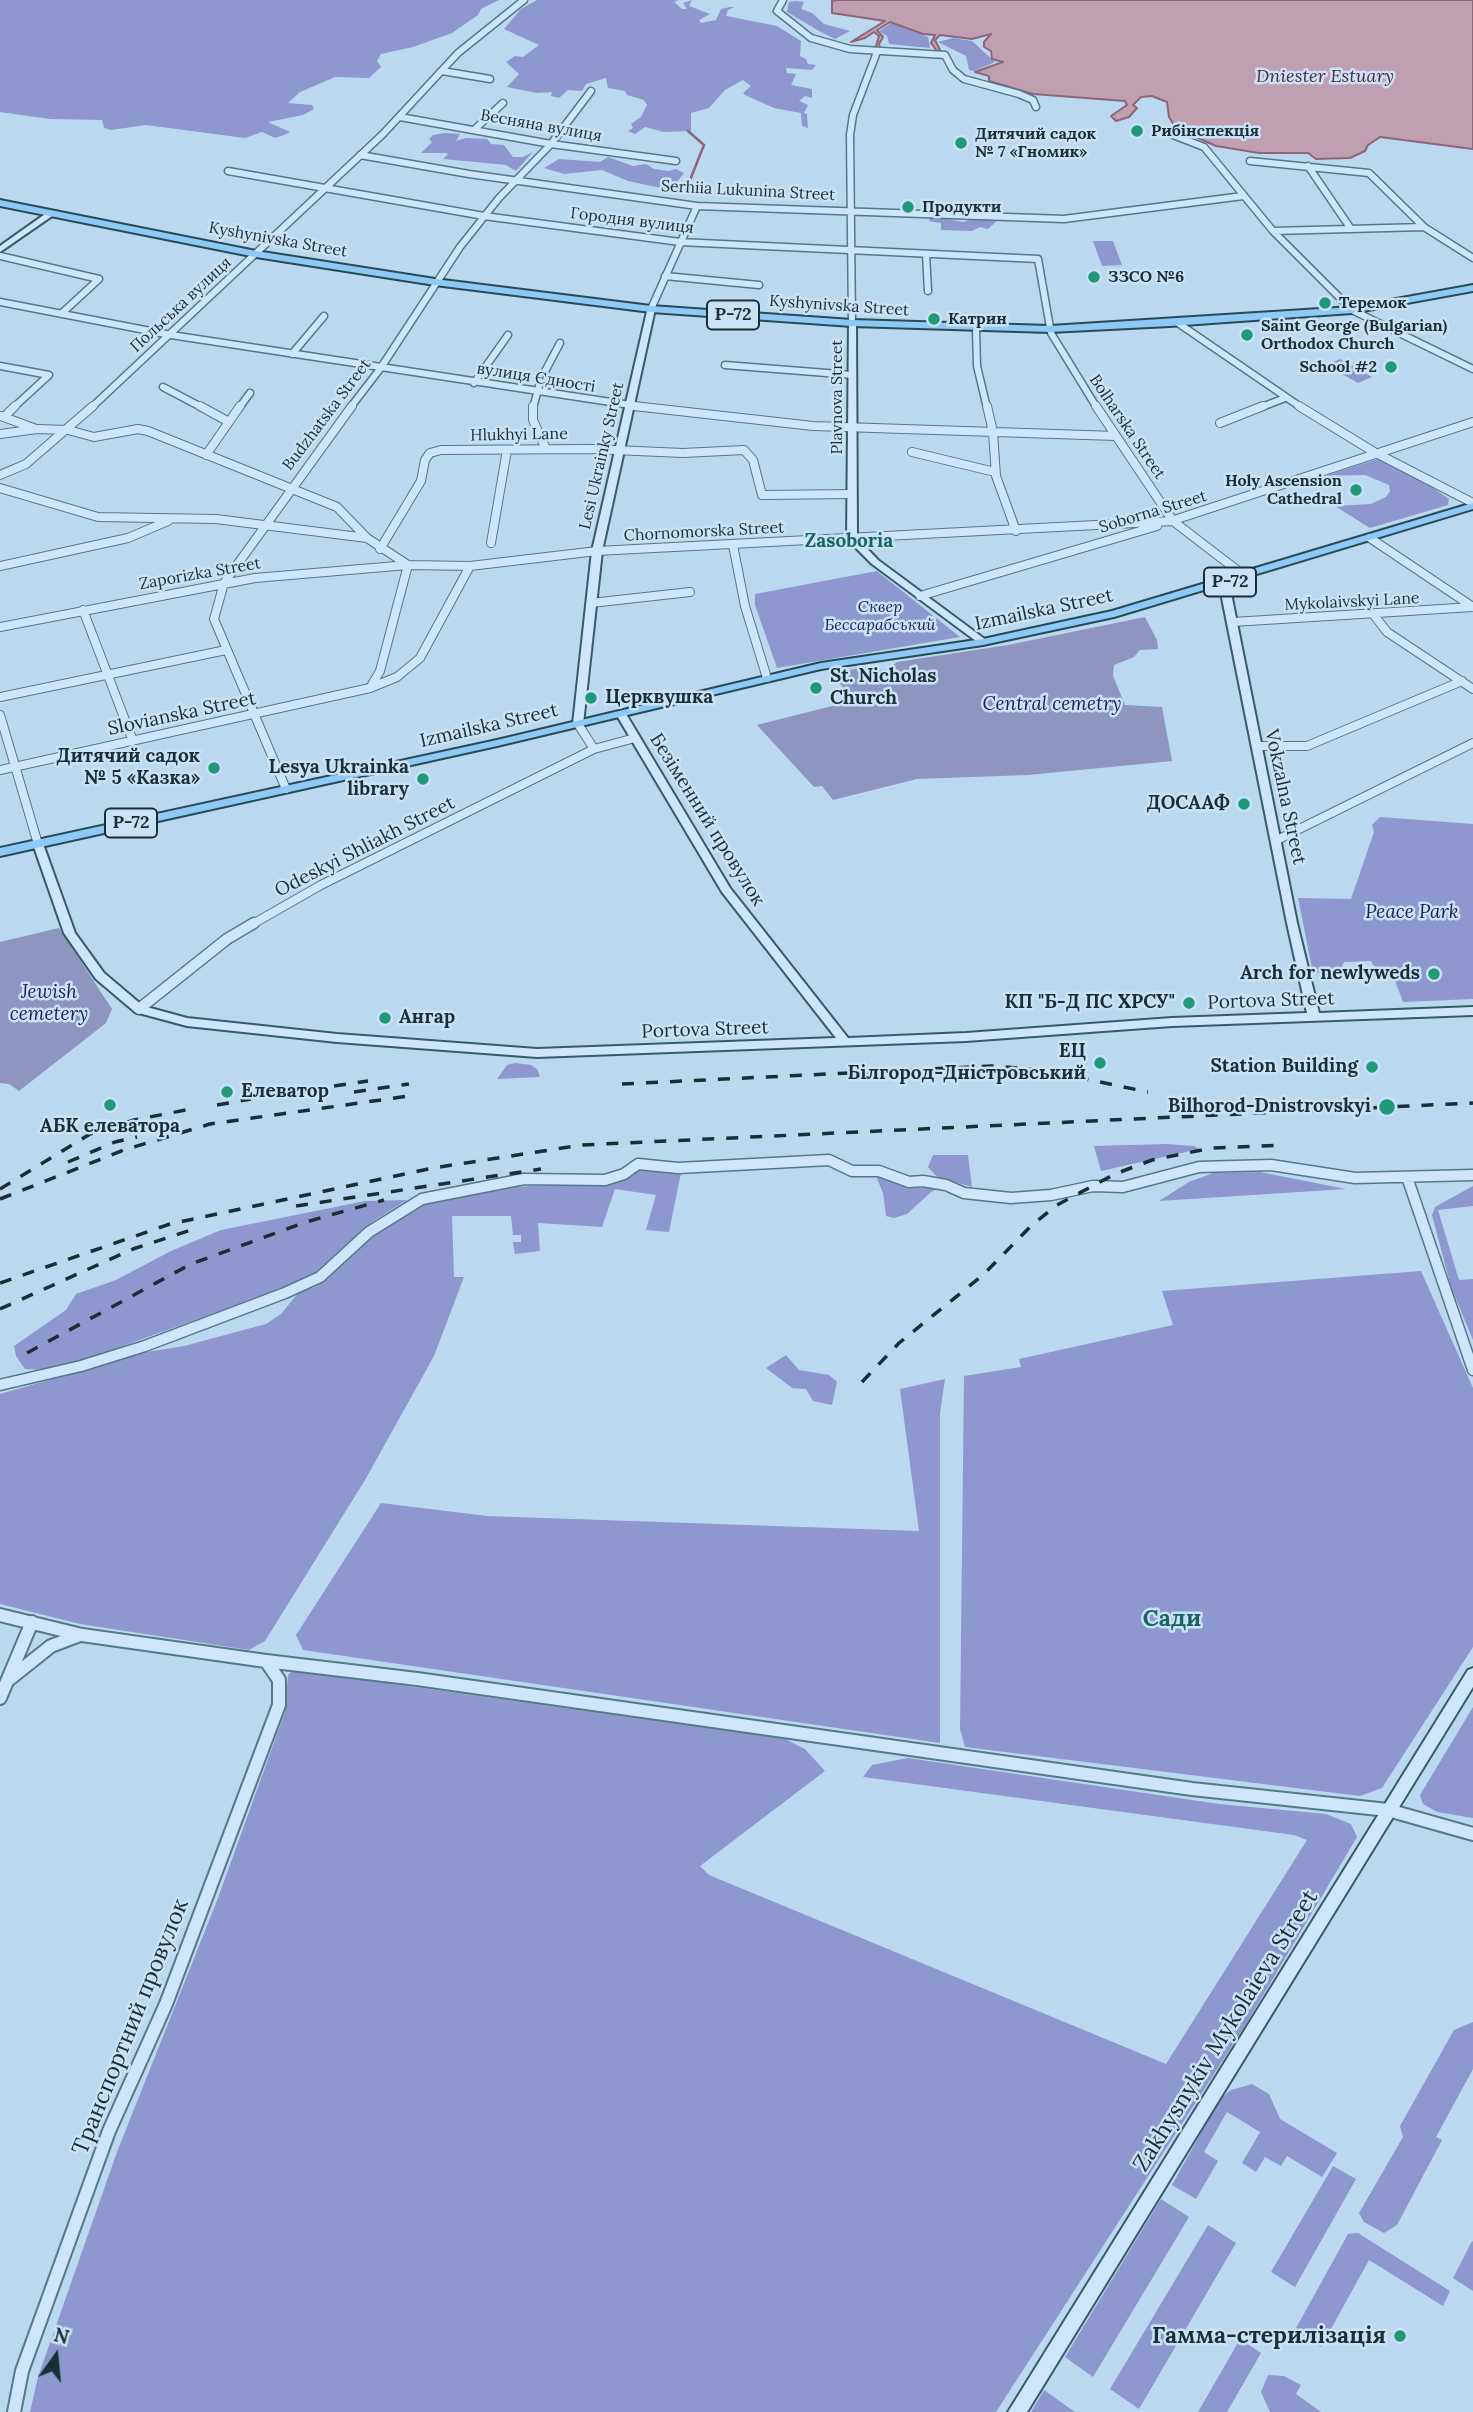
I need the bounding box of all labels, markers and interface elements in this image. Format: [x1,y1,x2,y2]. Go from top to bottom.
water label: Dniester Estuary [1256,66,1394,88]
street label: Весняна вулиця [479,106,603,146]
place label: Рибінспекція [1151,121,1259,141]
marker: Рибінспекція [1129,123,1145,139]
place label: Дитячий садок № 7 «Гномик» [975,124,1096,162]
marker: Дитячий садок № 7 «Гномик» [953,135,969,151]
street label: Serhiia Lukunina Street [660,177,836,205]
place label: Продукти [922,197,1001,217]
marker: Продукти [900,199,916,215]
street label: Городня вулиця [569,204,695,238]
street label: Kyshynivska Street [207,218,349,262]
street label: Польська вулиця [126,253,236,357]
place label: ЗЗСО №6 [1108,267,1184,287]
marker: ЗЗСО №6 [1086,269,1102,285]
street label: Kyshynivska Street [768,292,910,320]
place label: Теремок [1339,293,1407,313]
marker: Теремок [1317,295,1333,311]
road number: Р-72 [707,300,759,330]
place label: Катрин [948,309,1007,329]
marker: Катрин [926,311,942,327]
place label: Saint George (Bulgarian) Orthodox Church [1261,316,1447,354]
marker: Saint George (Bulgarian) Orthodox Church [1239,327,1255,343]
street label: Plavnova Street [827,340,847,454]
street label: Budzhatska Street [279,355,375,475]
place label: School #2 [1299,357,1377,377]
street label: вулиця Єдності [475,359,597,397]
marker: School #2 [1383,359,1399,375]
street label: Bolharska Street [1085,371,1169,483]
street label: Lesi Ukrainky Street [576,380,628,532]
street label: Hlukhyi Lane [470,425,568,445]
place label: Holy Ascension Cathedral [1225,471,1342,509]
marker: Holy Ascension Cathedral [1348,482,1364,498]
street label: Soborna Street [1097,487,1209,537]
street label: Chornomorska Street [623,518,785,546]
district label: Zasoboria [805,531,893,553]
street label: Zaporizka Street [138,554,262,594]
road number: Р-72 [1204,568,1256,596]
street label: Izmailska Street [973,584,1115,636]
street label: Mykolaivskyi Lane [1284,589,1420,615]
park label: Сквер Бессарабський [824,597,936,635]
place label: St. Nicholas Church [830,666,936,710]
marker: St. Nicholas Church [808,680,824,696]
street label: Slovianska Street [106,687,258,741]
place label: Церквушка [605,687,713,709]
marker: Церквушка [583,690,599,706]
park label: Central cemetry [982,694,1122,716]
street label: Izmailska Street [418,699,560,753]
street label: Vokzalna Street [1260,727,1310,867]
street label: Безіменний провулок [644,729,770,911]
place label: Дитячий садок № 5 «Казка» [56,746,200,790]
place label: Lesya Ukrainka library [269,757,409,801]
marker: Дитячий садок № 5 «Казка» [206,760,222,776]
marker: Lesya Ukrainka library [415,771,431,787]
street label: Odeskyi Shliakh Street [271,792,459,902]
place label: ДОСААФ [1147,793,1230,815]
marker: ДОСААФ [1236,796,1252,812]
road number: Р-72 [105,808,157,838]
park label: Peace Park [1365,902,1459,924]
place label: Arch for newlyweds [1240,963,1420,985]
marker: Arch for newlyweds [1426,966,1442,982]
park label: Jewish cemetery [10,982,88,1026]
street label: Portova Street [1207,987,1335,1015]
place label: КП "Б-Д ПС ХРСУ" [1004,992,1175,1014]
marker: КП "Б-Д ПС ХРСУ" [1181,995,1197,1011]
place label: Ангар [399,1007,455,1029]
marker: Ангар [377,1010,393,1026]
street label: Portova Street [641,1016,769,1044]
place label: ЕЦ Білгород-Дністровський [848,1041,1086,1085]
marker: ЕЦ Білгород-Дністровський [1092,1055,1108,1071]
place label: Station Building [1211,1056,1358,1078]
marker: Station Building [1364,1059,1380,1075]
place label: Елеватор [241,1081,329,1103]
marker: Елеватор [219,1084,235,1100]
place label: Bilhorod-Dnistrovskyi [1168,1096,1371,1118]
marker: АБК елеватора [102,1097,118,1113]
marker: Bilhorod-Dnistrovskyi [1377,1097,1397,1117]
place label: АБК елеватора [40,1116,180,1138]
district label: Сади [1143,1605,1201,1633]
street label: Zakhysnykiv Mykolaieva Street [1128,1885,1324,2177]
street label: Транспортний провулок [67,1895,195,2159]
north arrow [21,2321,91,2391]
text: N [51,2322,72,2349]
place label: Гамма-стерилізація [1152,2322,1386,2350]
marker: Гамма-стерилізація [1392,2328,1408,2344]

